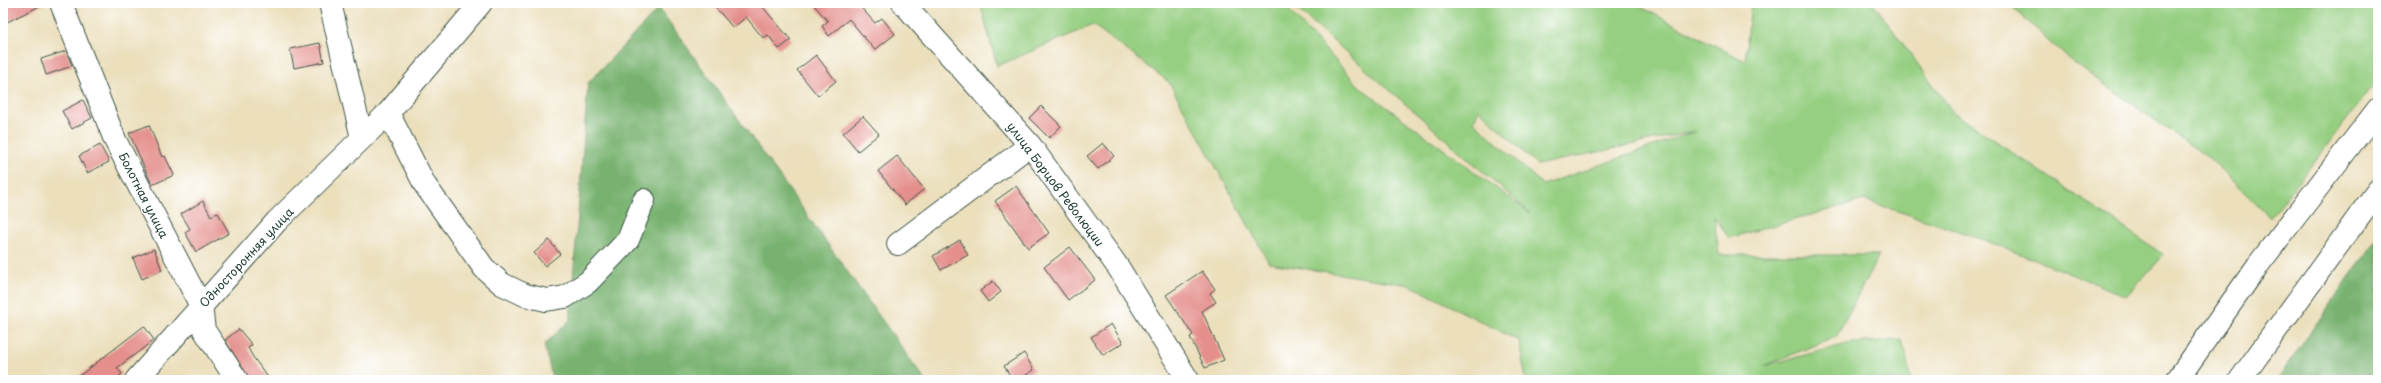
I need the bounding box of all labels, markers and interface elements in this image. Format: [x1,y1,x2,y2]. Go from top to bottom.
street label: улица Борцов Революции [1003,118,1109,250]
street label: Болотная улица [115,149,174,241]
street label: Односторонняя улица [195,203,298,311]

